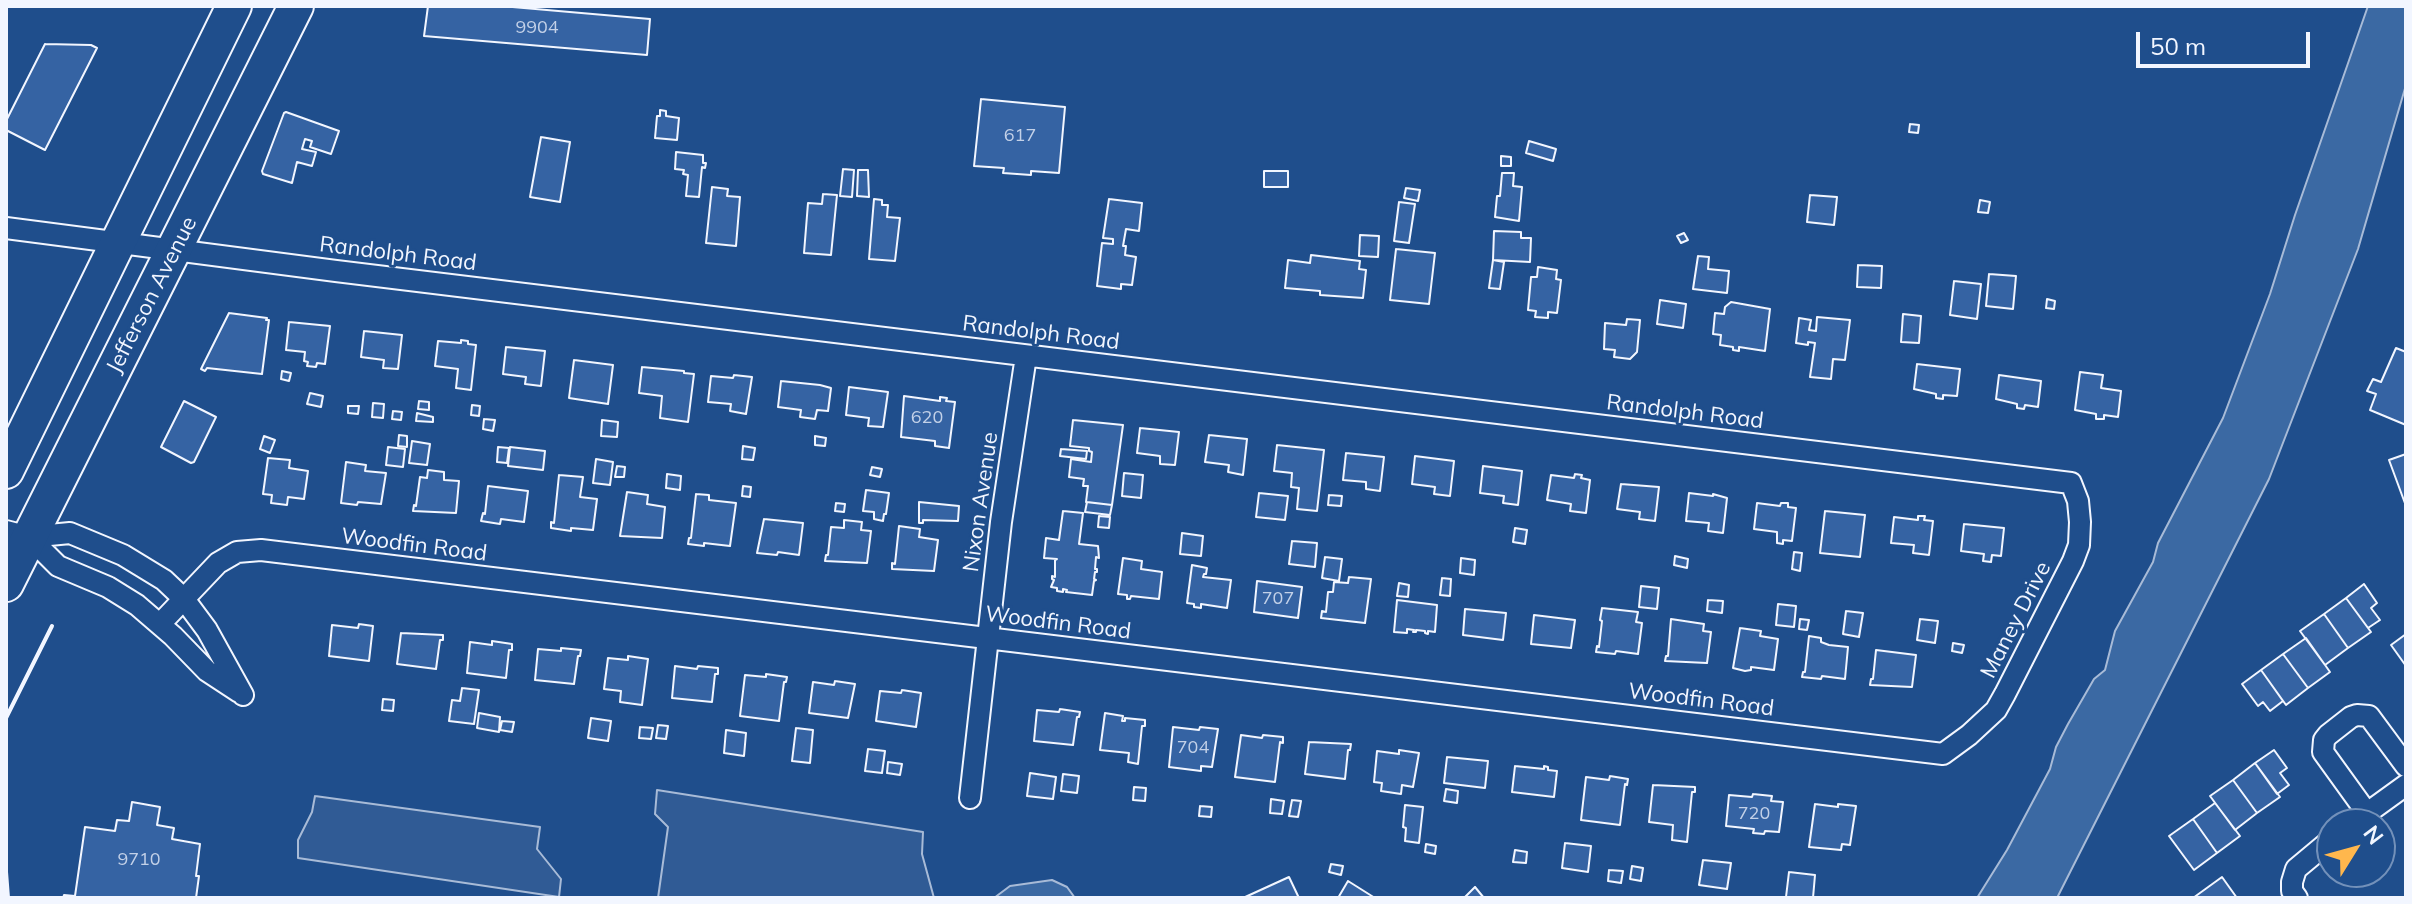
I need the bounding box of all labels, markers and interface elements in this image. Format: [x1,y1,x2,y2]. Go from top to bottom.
scale bar [2140,16,2314,66]
house number: 9904 [515,17,559,39]
text: 50 m [2150,31,2206,61]
house number: 617 [1004,125,1036,147]
street label: Jefferson Avenue [101,212,203,378]
street label: Randolph Road [318,231,478,277]
street label: Randolph Road [961,310,1121,356]
street label: Randolph Road [1605,389,1765,435]
house number: 620 [911,407,943,429]
street label: Nixon Avenue [958,430,1004,574]
street label: Woodfin Road [340,523,488,567]
street label: Maney Drive [1975,557,2057,683]
house number: 707 [1262,588,1294,610]
street label: Woodfin Road [984,601,1132,645]
street label: Woodfin Road [1627,678,1775,722]
house number: 704 [1177,737,1209,759]
house number: 720 [1738,803,1770,825]
north arrow [2316,808,2396,888]
text: N [2357,820,2390,850]
house number: 9710 [117,849,161,871]

